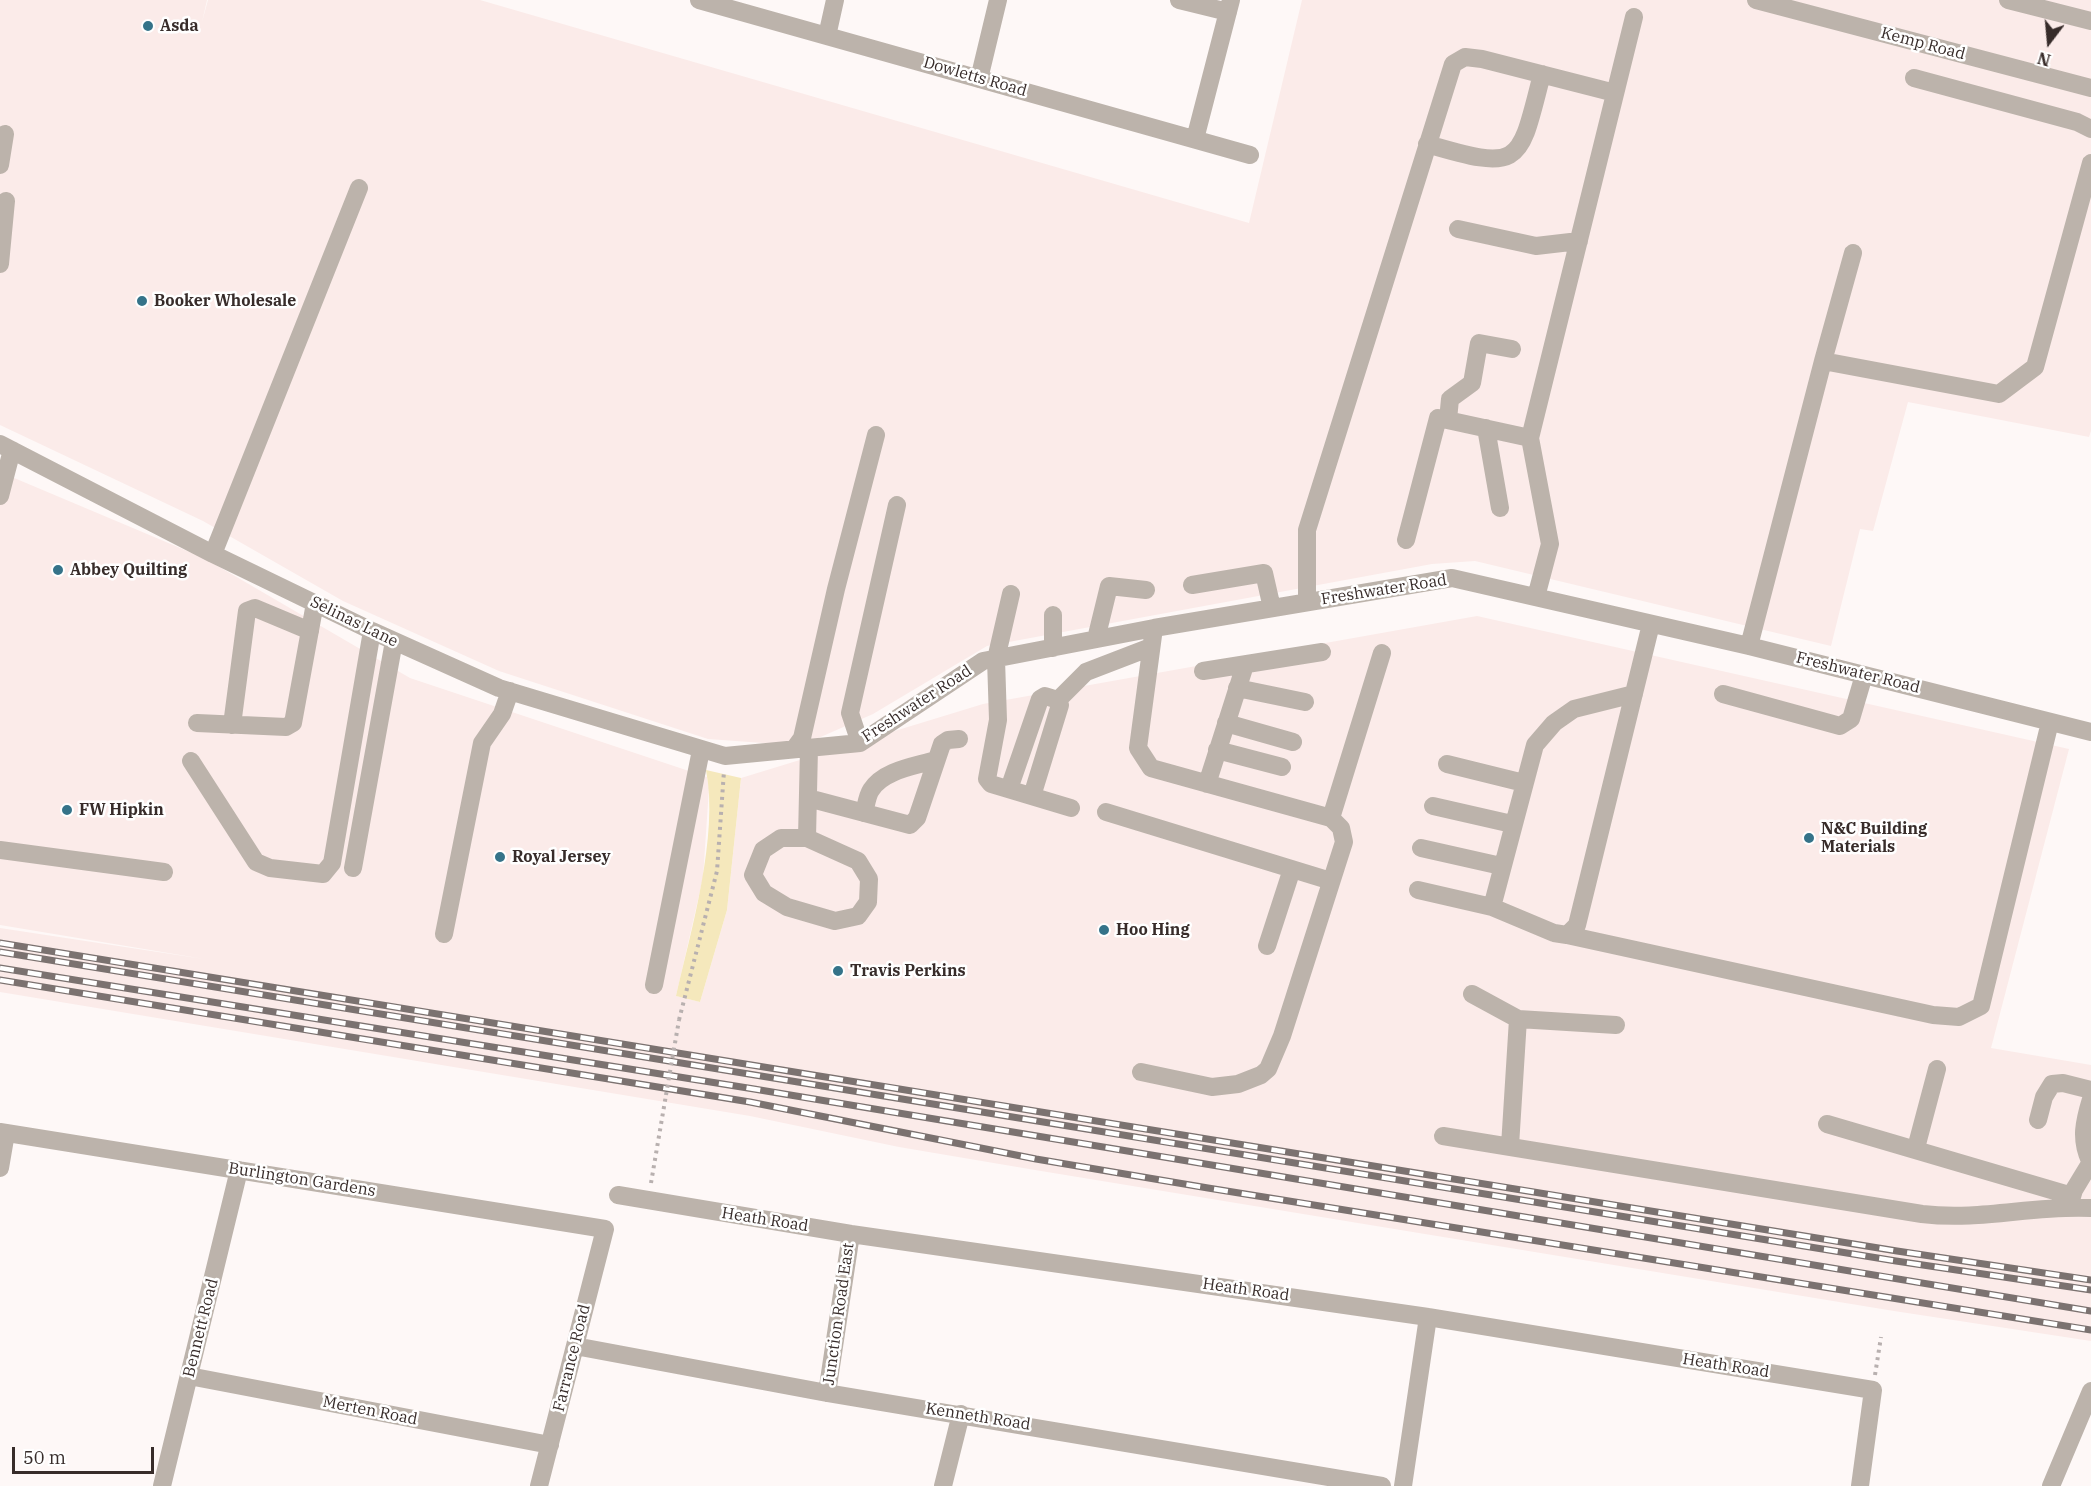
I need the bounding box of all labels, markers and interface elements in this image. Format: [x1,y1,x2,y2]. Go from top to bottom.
north arrow [2019,12,2079,72]
place label: Asda [160,16,199,36]
marker: Asda [141,19,155,33]
street label: Kemp Road [1879,24,1967,64]
text: N [2035,48,2053,71]
street label: Dowletts Road [921,53,1029,101]
place label: Booker Wholesale [154,291,296,311]
marker: Booker Wholesale [135,294,149,308]
place label: Abbey Quilting [70,560,187,580]
marker: Abbey Quilting [51,563,65,577]
street label: Freshwater Road [1320,571,1448,609]
street label: Selinas Lane [307,592,401,652]
street label: Freshwater Road [1794,648,1922,698]
street label: Freshwater Road [859,661,975,747]
place label: FW Hipkin [79,800,164,820]
marker: FW Hipkin [60,803,74,817]
place label: N&C Building Materials [1821,819,1927,857]
marker: N&C Building Materials [1802,831,1816,845]
place label: Royal Jersey [512,847,611,867]
marker: Royal Jersey [493,850,507,864]
place label: Hoo Hing [1116,920,1190,940]
marker: Hoo Hing [1097,923,1111,937]
place label: Travis Perkins [850,961,966,981]
marker: Travis Perkins [831,964,845,978]
street label: Burlington Gardens [227,1159,377,1201]
street label: Heath Road [720,1204,810,1236]
street label: Junction Road East [820,1242,858,1386]
street label: Heath Road [1201,1274,1291,1306]
street label: Bennett Road [179,1277,223,1379]
street label: Farrance Road [549,1302,595,1414]
street label: Heath Road [1681,1350,1771,1382]
street label: Merten Road [321,1392,419,1430]
street label: Kenneth Road [924,1399,1032,1435]
scale bar [15,1435,158,1473]
text: 50 m [23,1446,66,1469]

